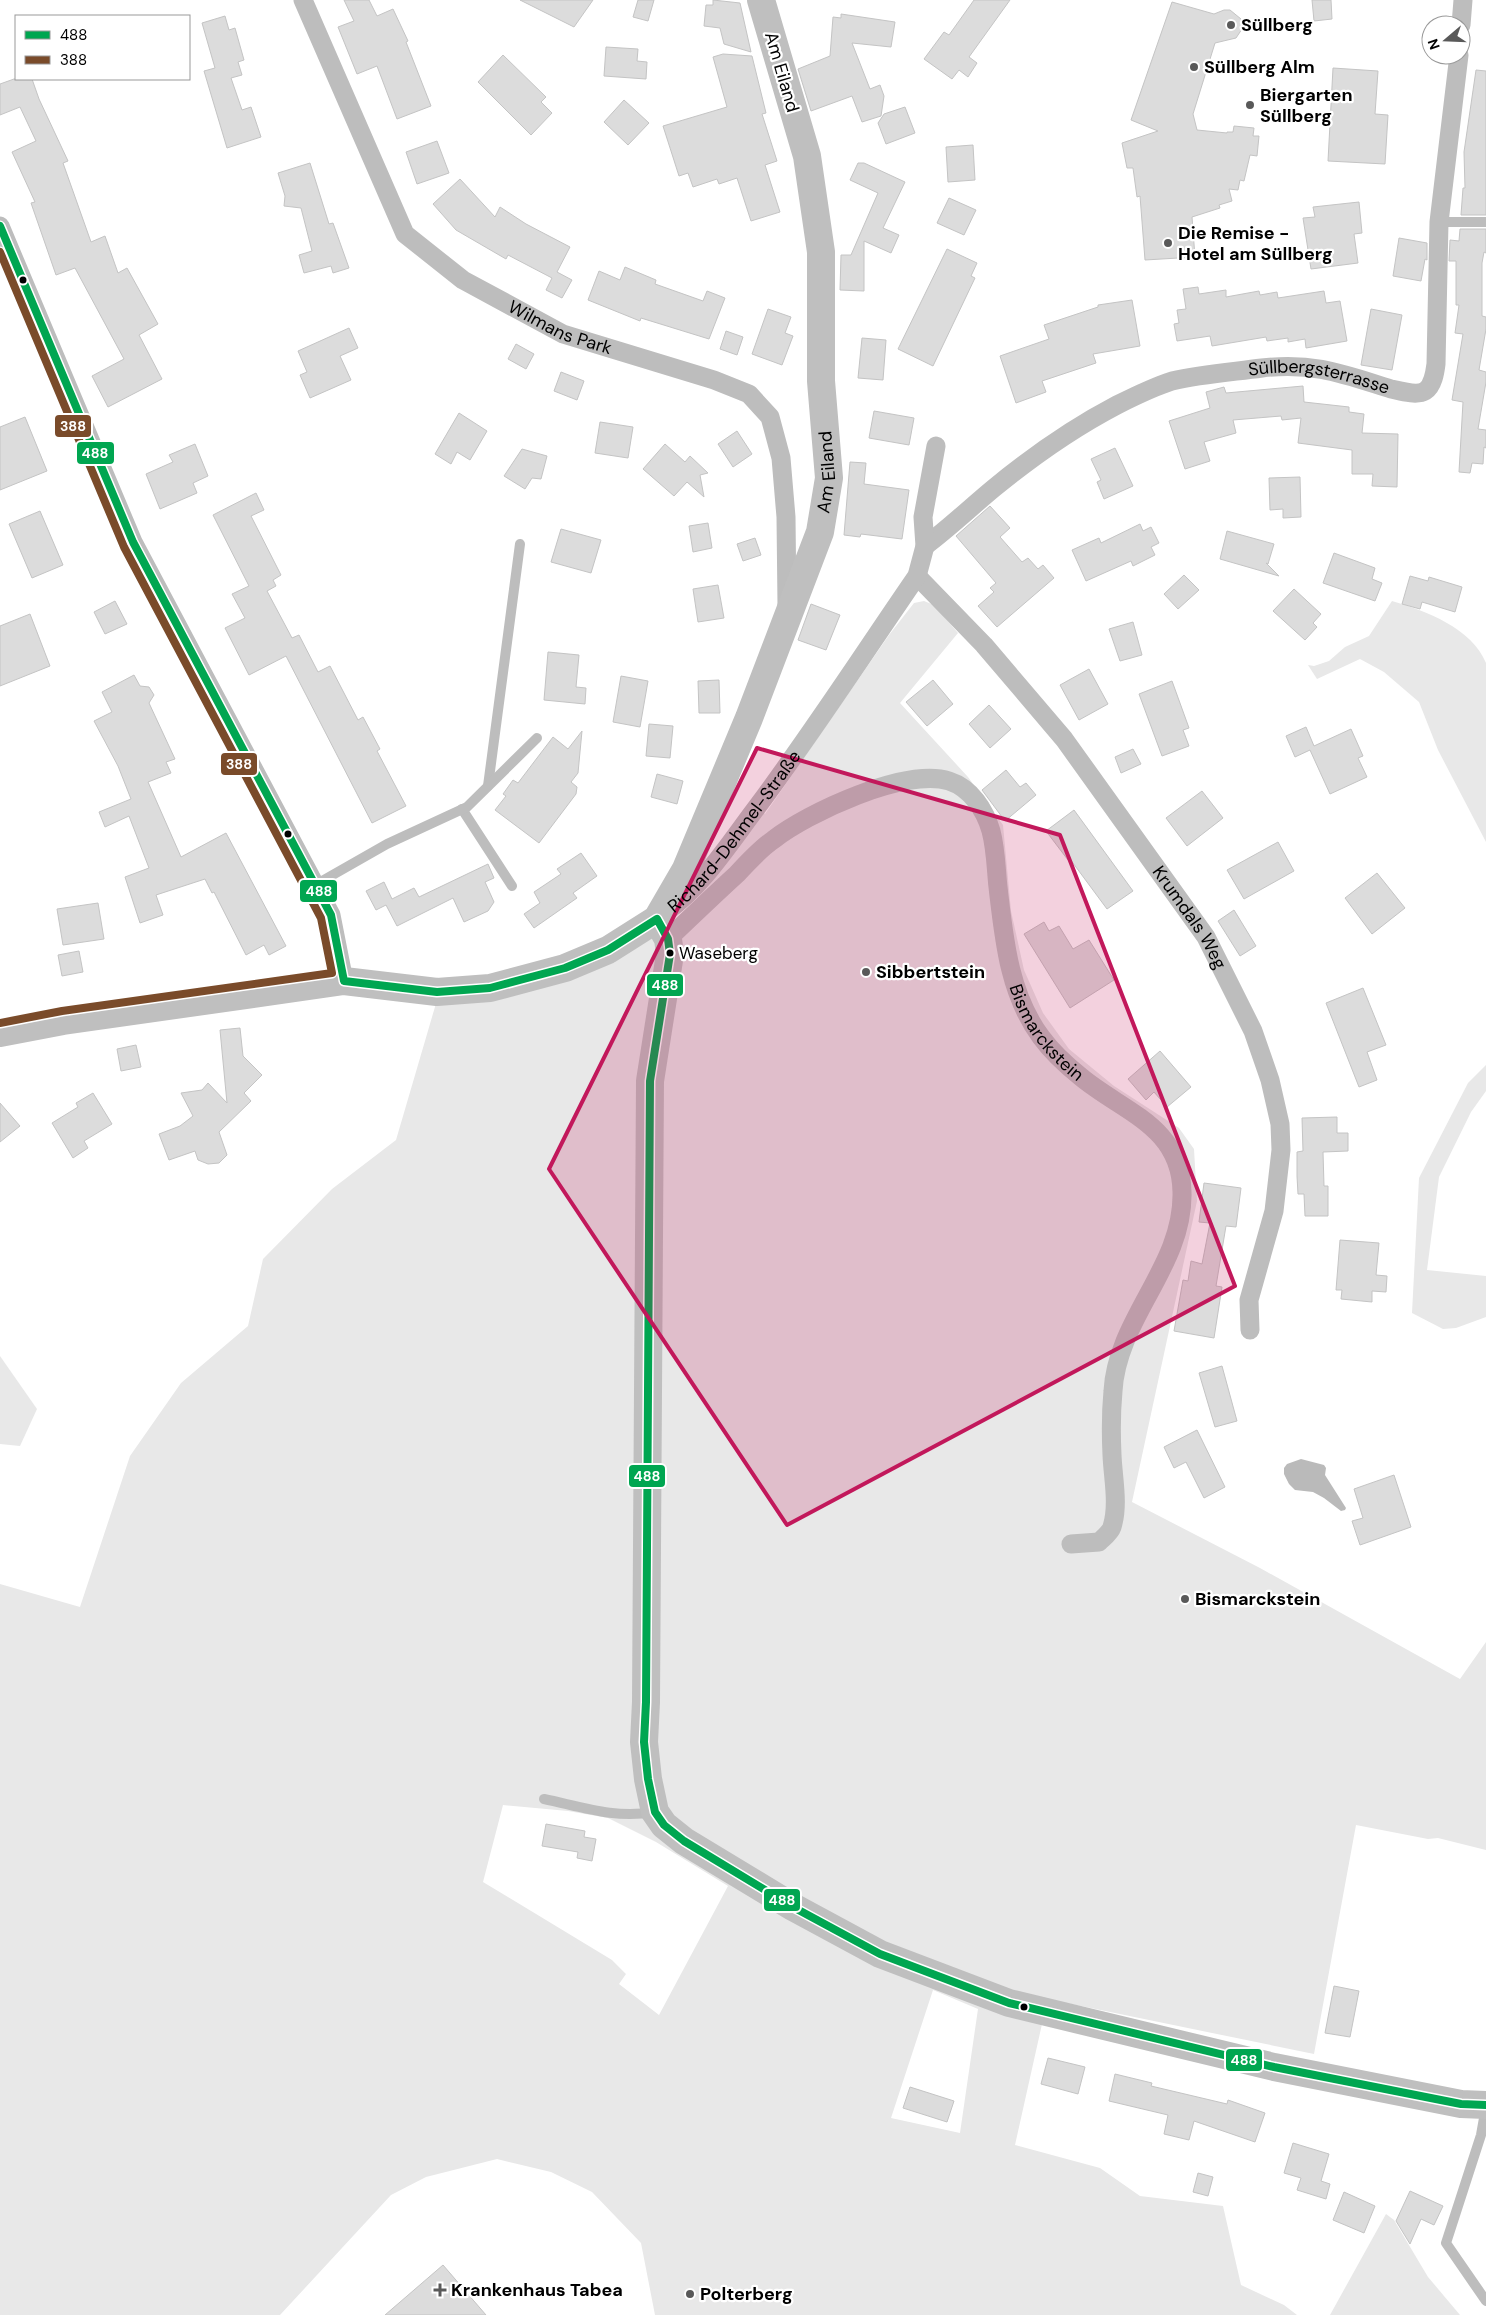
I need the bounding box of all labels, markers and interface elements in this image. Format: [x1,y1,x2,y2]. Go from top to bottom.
place label: Süllberg [1241,13,1313,37]
legend [15,15,190,80]
north arrow [1421,15,1471,65]
marker: Süllberg [1225,19,1237,31]
text: 488 [60,25,87,45]
street label: Am Eiland [759,29,805,115]
text: N [1424,36,1444,52]
text: 388 [60,50,87,70]
place label: Süllberg Alm [1204,55,1315,79]
marker: Süllberg Alm [1188,61,1200,73]
place label: Biergarten Süllberg [1260,83,1353,128]
marker: Biergarten Süllberg [1244,99,1256,111]
place label: Die Remise - Hotel am Süllberg [1178,221,1333,266]
marker: Die Remise - Hotel am Süllberg [1162,237,1174,249]
unlabelled marker [18,275,28,285]
street label: Wilmans Park [504,295,615,360]
street label: Süllbergsterrasse [1247,354,1393,400]
line badge: 388 [54,414,92,438]
text: 388 [60,417,86,435]
street label: Am Eiland [811,430,841,515]
line badge: 488 [76,441,115,465]
text: 488 [82,444,109,462]
street label: Richard-Dehmel-Straße [663,745,806,918]
line badge: 388 [220,752,258,776]
text: 388 [226,755,252,773]
unlabelled marker [283,829,293,839]
street label: Krumdals Weg [1147,861,1232,973]
line badge: 488 [299,879,338,903]
text: 488 [306,882,333,900]
place label: Waseberg [679,942,758,964]
marker: Waseberg [665,948,675,958]
place label: Sibbertstein [876,960,985,984]
marker: Sibbertstein [860,966,872,978]
line badge: 488 [646,973,684,997]
text: 488 [652,976,679,994]
street label: Bismarckstein [1004,981,1089,1087]
line badge: 488 [628,1464,666,1488]
text: 488 [634,1467,661,1485]
place label: Bismarckstein [1195,1587,1320,1611]
marker: Bismarckstein [1179,1593,1191,1605]
line badge: 488 [763,1888,801,1912]
text: 488 [769,1891,796,1909]
unlabelled marker [1019,2002,1029,2012]
line badge: 488 [1225,2048,1263,2072]
text: 488 [1231,2051,1258,2069]
place label: Krankenhaus Tabea [451,2278,623,2302]
place label: Polterberg [700,2282,793,2306]
marker: Krankenhaus Tabea [433,2283,447,2297]
marker: Polterberg [684,2288,696,2300]

